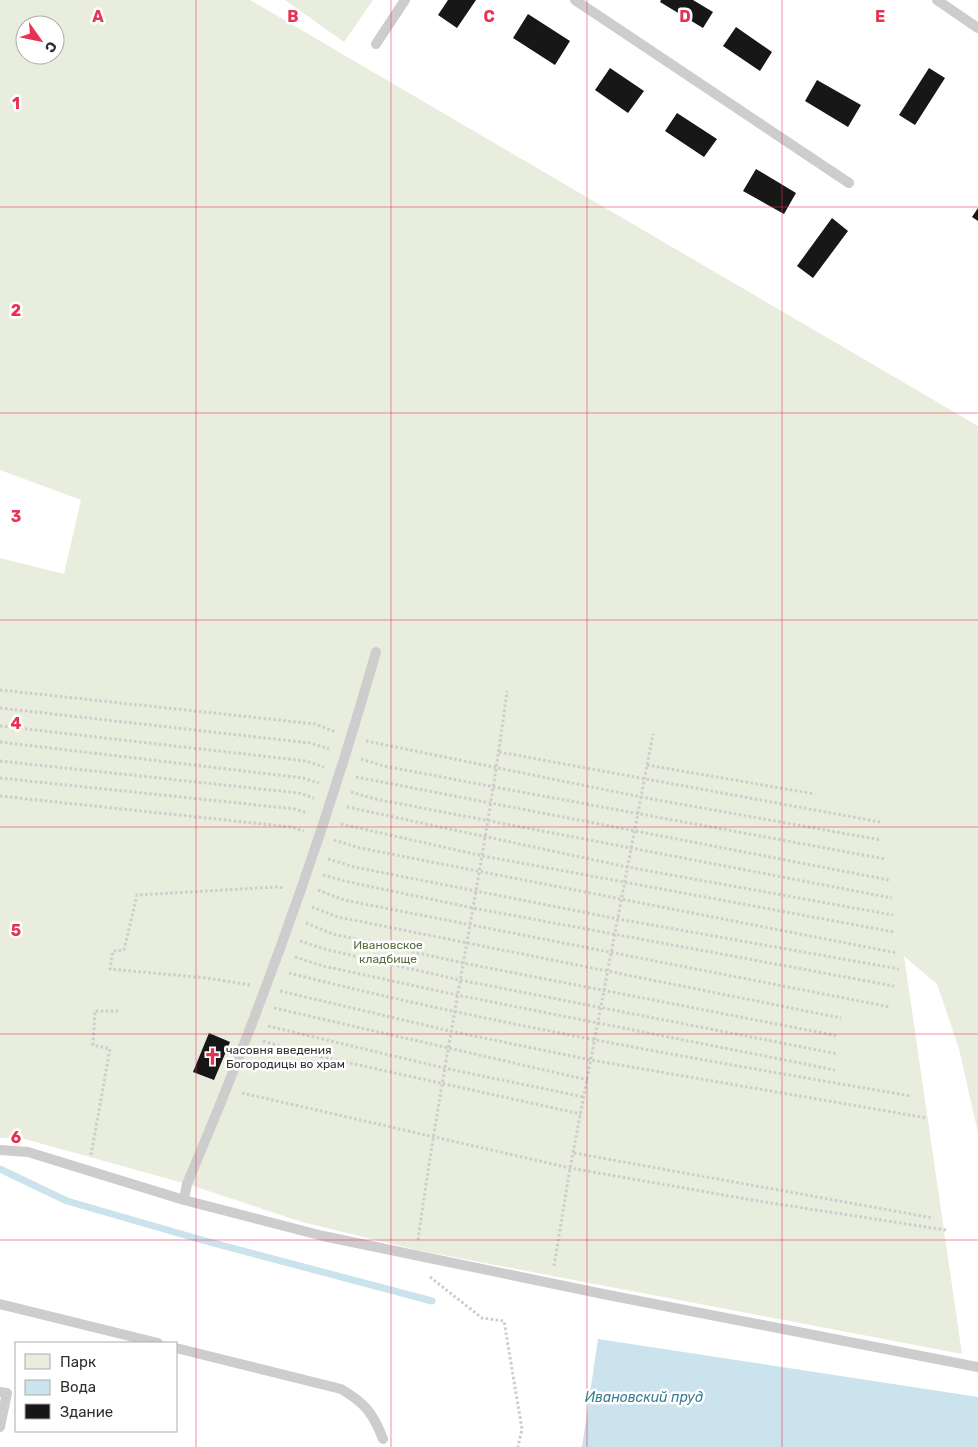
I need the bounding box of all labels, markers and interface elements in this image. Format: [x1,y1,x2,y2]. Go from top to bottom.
text: A [92,7,104,26]
text: B [287,7,299,26]
text: C [483,7,495,26]
text: D [679,7,691,26]
text: E [875,7,885,26]
north arrow [15,15,65,65]
text: С [41,38,60,56]
text: 1 [12,94,20,113]
text: 2 [11,301,21,320]
text: 3 [11,507,21,526]
text: 4 [11,714,22,733]
text: 5 [11,921,21,940]
park label: Ивановское кладбище [353,938,423,966]
place label: часовня введения Богородицы во храм [226,1043,345,1071]
church icon: часовня введения Богородицы во храм [202,1047,222,1067]
text: 6 [11,1128,21,1147]
legend [15,1342,178,1432]
text: Парк [60,1353,96,1371]
text: Вода [60,1378,96,1396]
water label: Ивановский пруд [585,1389,703,1406]
text: Здание [60,1403,113,1421]

